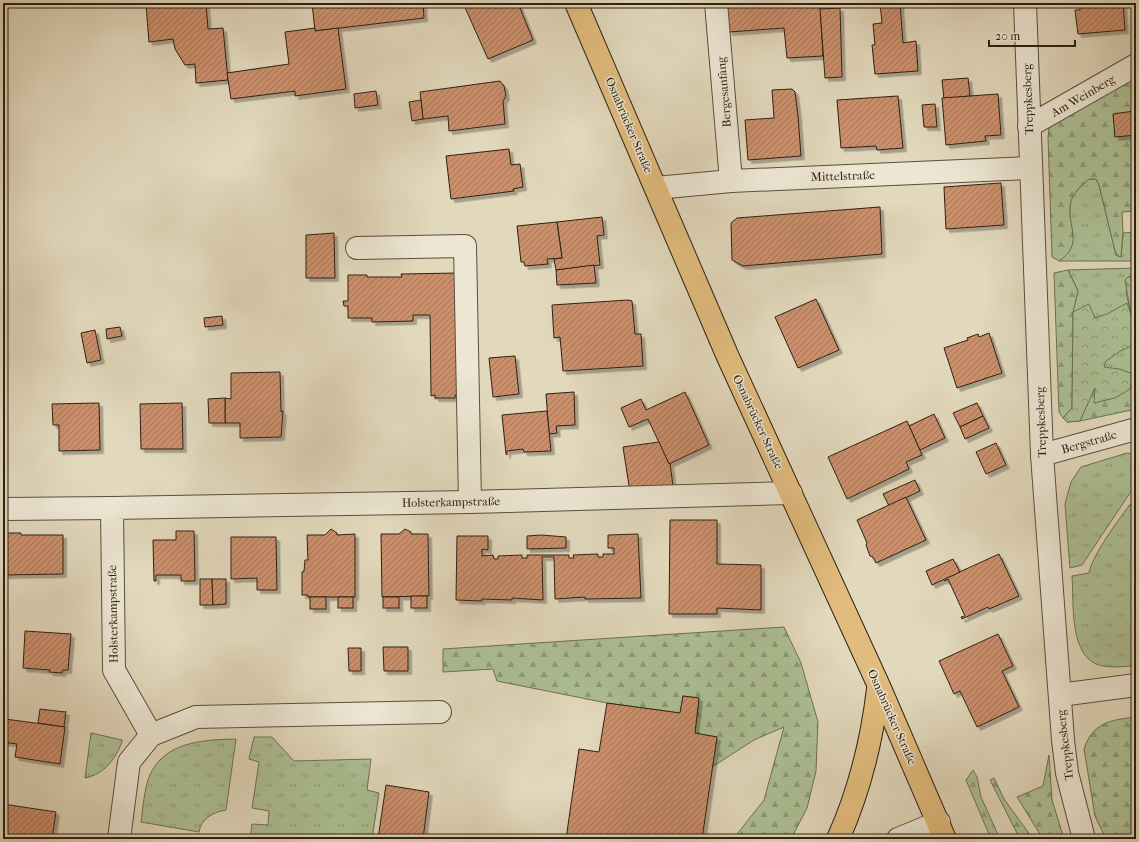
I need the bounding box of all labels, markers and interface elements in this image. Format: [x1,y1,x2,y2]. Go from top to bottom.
scale bar [989,22,1075,48]
text: 20 m [995,29,1020,43]
street label: Bergesanfang [714,55,734,128]
street label: Treppkesberg [1020,63,1036,135]
street label: Am Weinberg [1048,72,1118,120]
street label: Osnabrücker Straße [602,75,656,175]
street label: Mittelstraße [811,168,875,184]
street label: Osnabrücker Straße [730,372,786,472]
street label: Treppkesberg [1033,386,1049,458]
street label: Bergstraße [1060,427,1118,457]
street label: Holsterkampstraße [402,494,500,510]
street label: Holsterkampstraße [105,565,121,663]
street label: Osnabrücker Straße [865,667,919,767]
street label: Treppkesberg [1054,708,1076,781]

